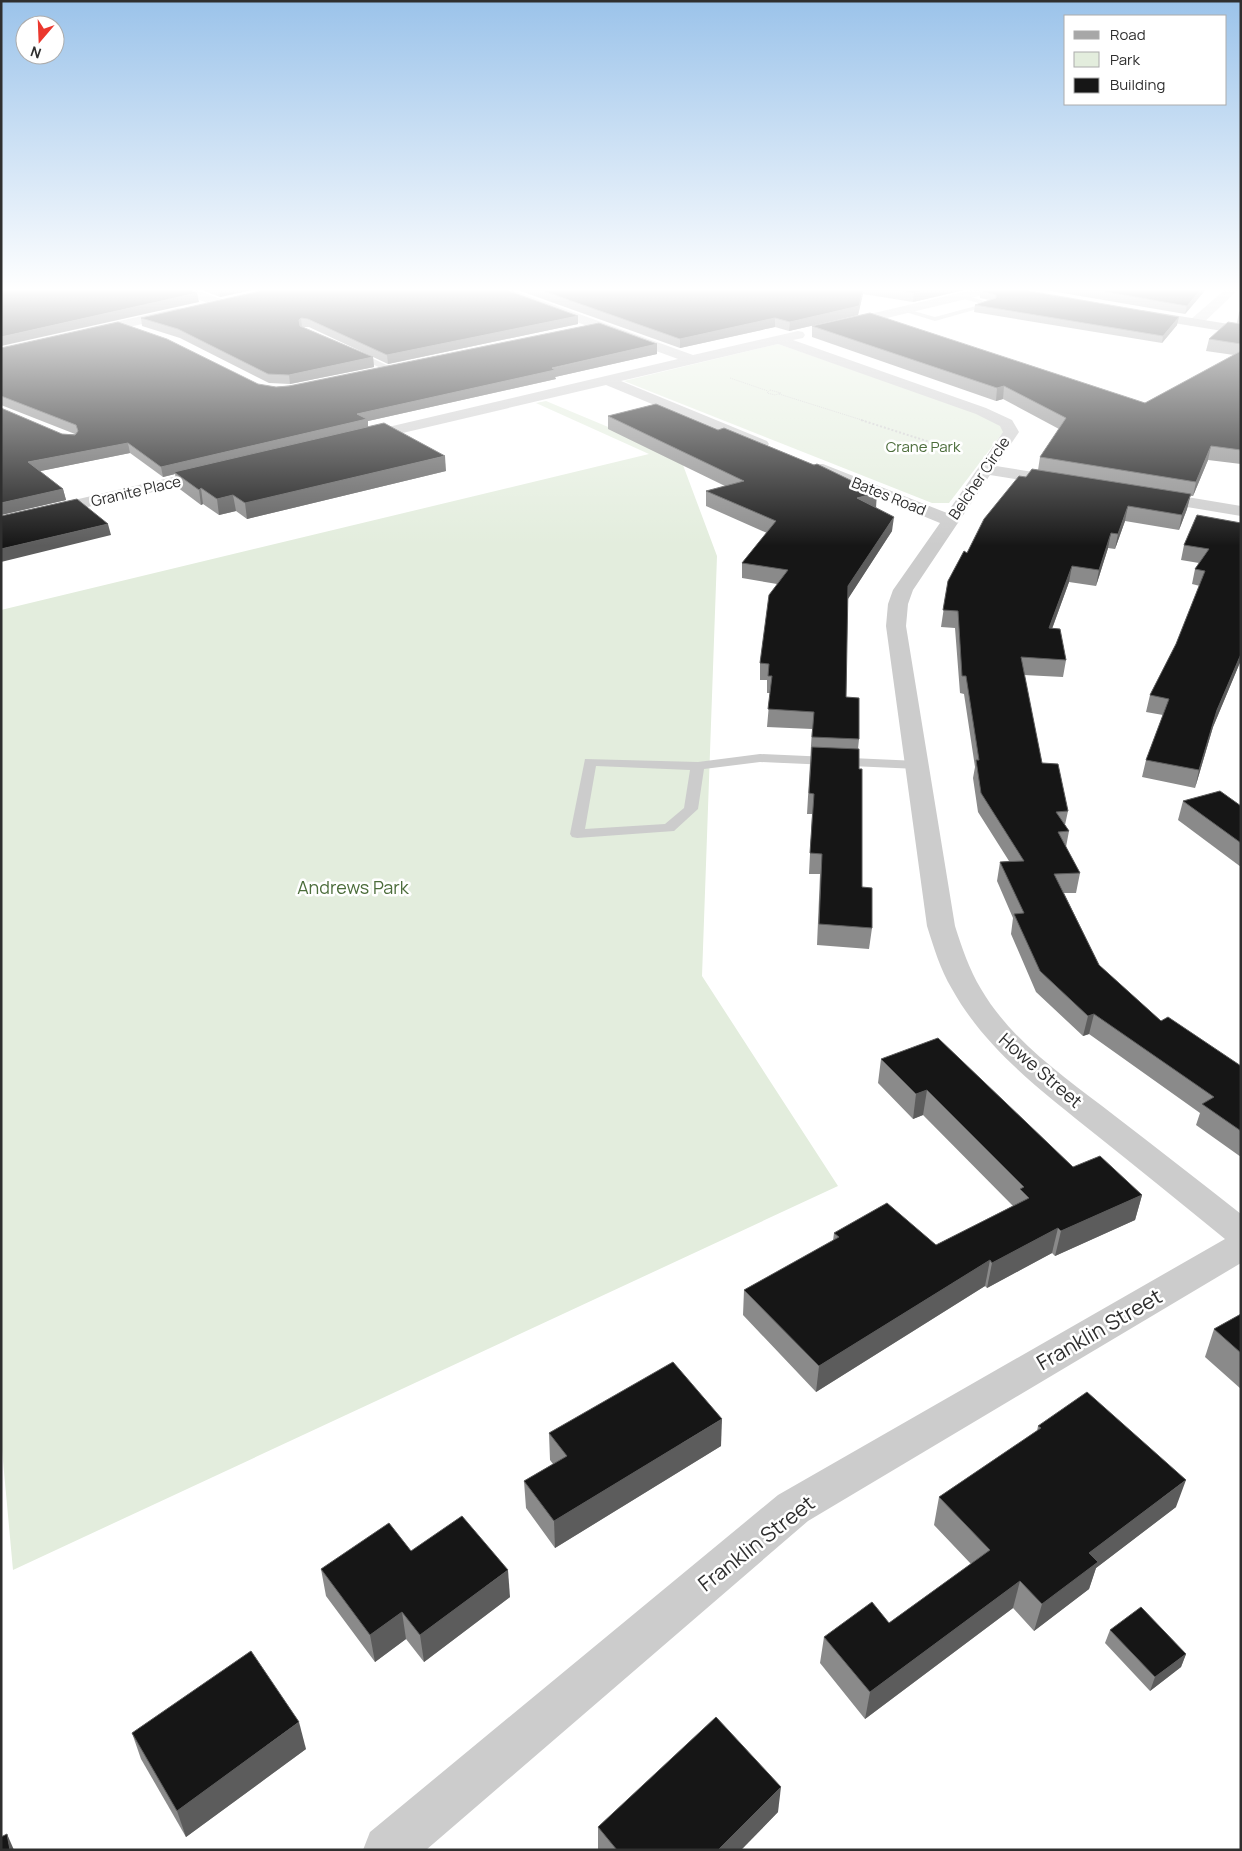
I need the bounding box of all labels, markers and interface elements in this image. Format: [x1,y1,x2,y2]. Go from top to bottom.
north arrow [15,15,65,65]
legend [1064,15,1227,105]
text: Road [1110,24,1146,45]
text: N [28,42,43,63]
text: Park [1110,49,1140,70]
text: Building [1110,74,1165,95]
street label: Belcher Circle [944,432,1015,524]
park label: Crane Park [886,436,961,457]
street label: Granite Place [89,470,183,512]
street label: Bates Road [849,472,929,520]
park label: Andrews Park [297,875,410,899]
street label: Howe Street [994,1027,1088,1113]
street label: Franklin Street [1031,1282,1167,1376]
street label: Franklin Street [692,1489,820,1597]

